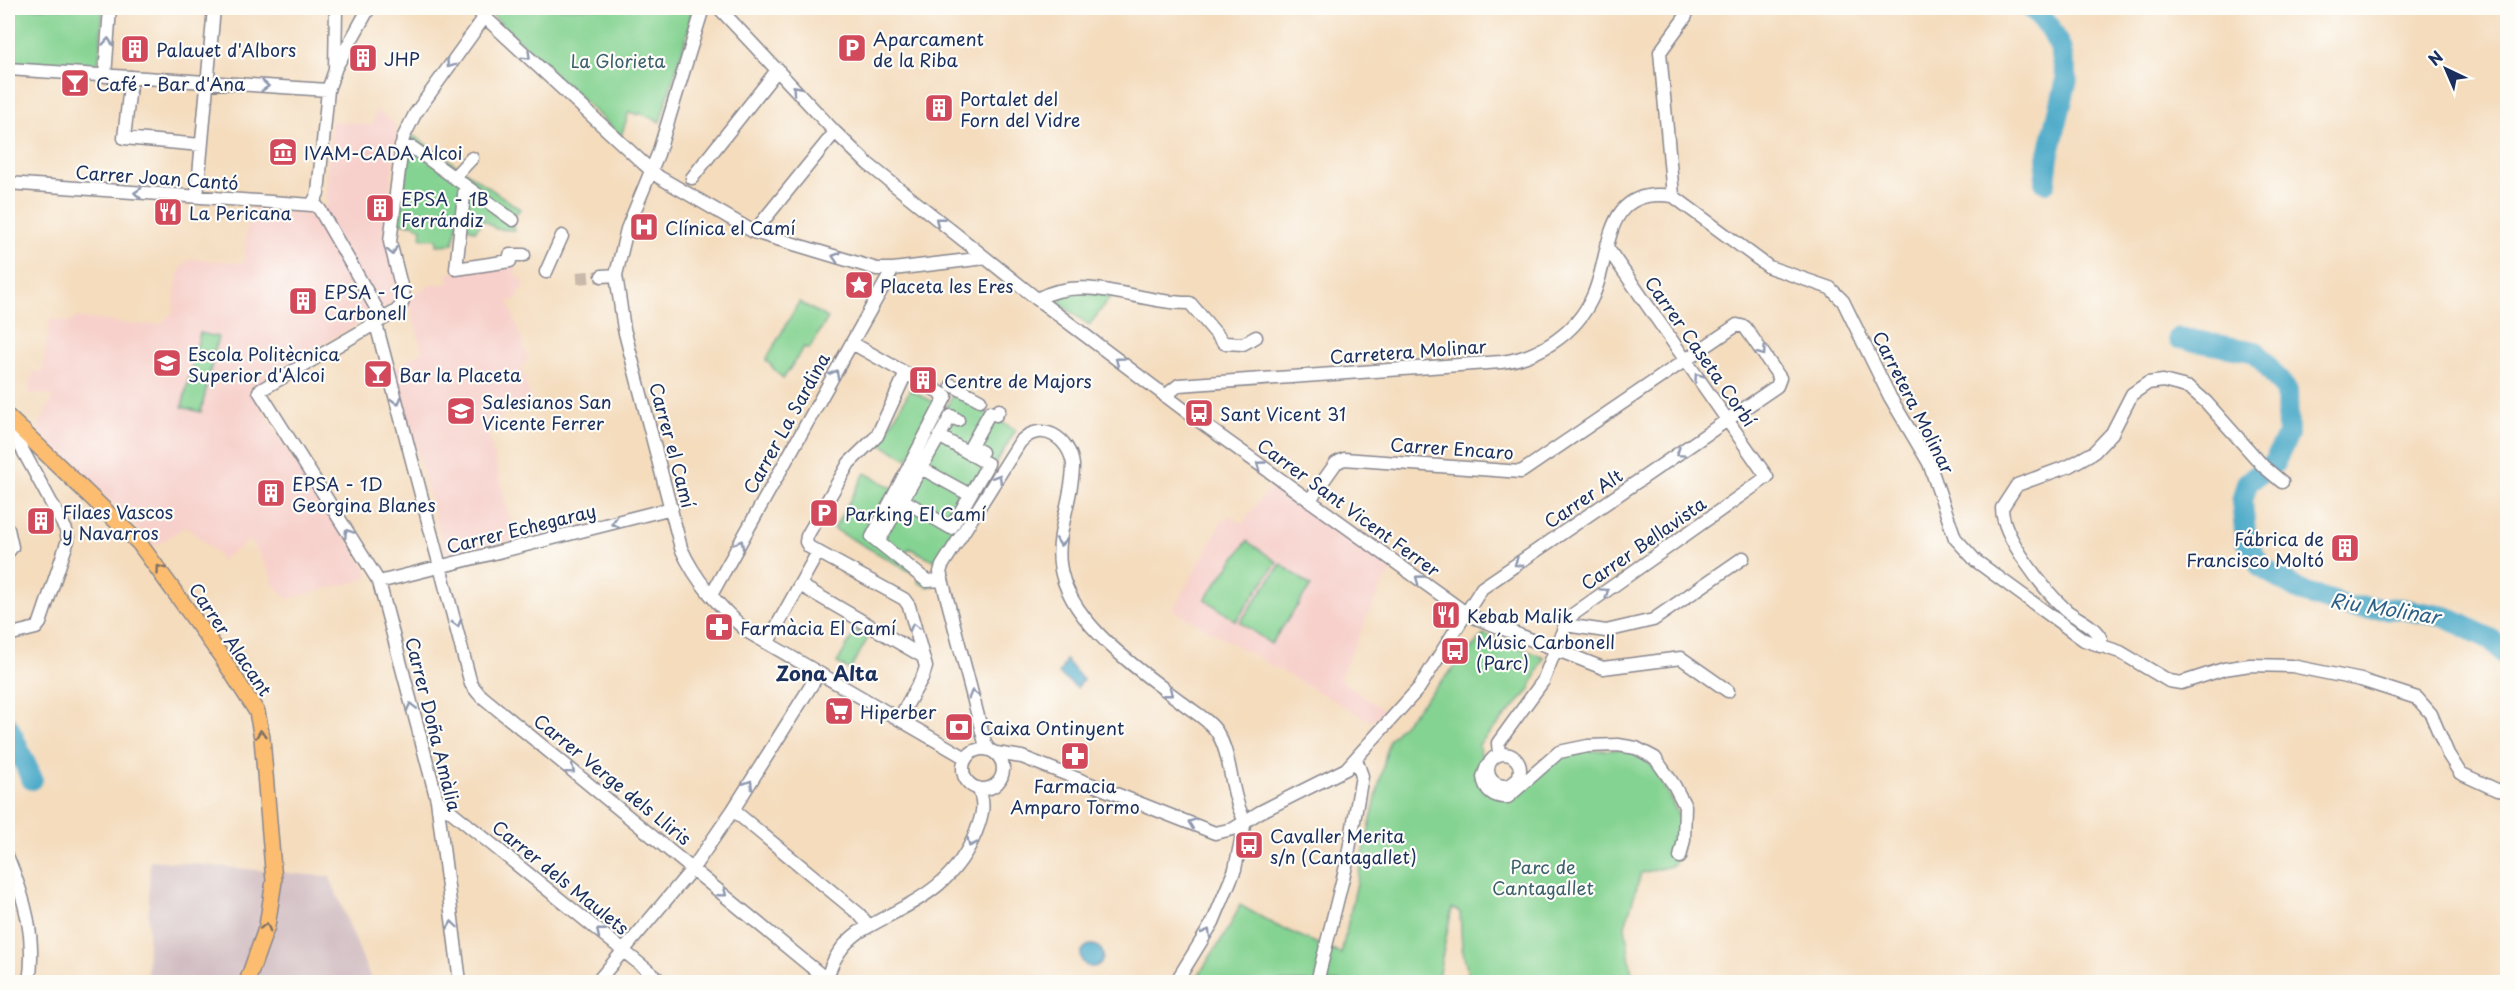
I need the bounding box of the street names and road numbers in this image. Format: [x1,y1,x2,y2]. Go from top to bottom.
street label: Carrer Joan Cantó [75,158,239,196]
street label: Carrer Caseta Corbí [1639,270,1763,432]
street label: Carretera Molinar [1866,326,1962,479]
street label: Carretera Molinar [1329,332,1488,370]
street label: Carrer La Sardina [736,347,836,498]
street label: Carrer el Camí [643,379,703,511]
street label: Carrer Encaro [1389,430,1515,466]
street label: Carrer Sant Vicent Ferrer [1252,431,1447,583]
street label: Carrer Alt [1538,461,1628,534]
street label: Carrer Bellavista [1575,489,1712,596]
street label: Carrer Echegaray [443,496,599,560]
street label: Carrer Alacant [183,577,279,701]
street label: Carrer Doña Amàlia [399,634,469,814]
street label: Carrer Verge dels Lliris [528,707,698,851]
street label: Carrer dels Maulets [487,813,635,941]

